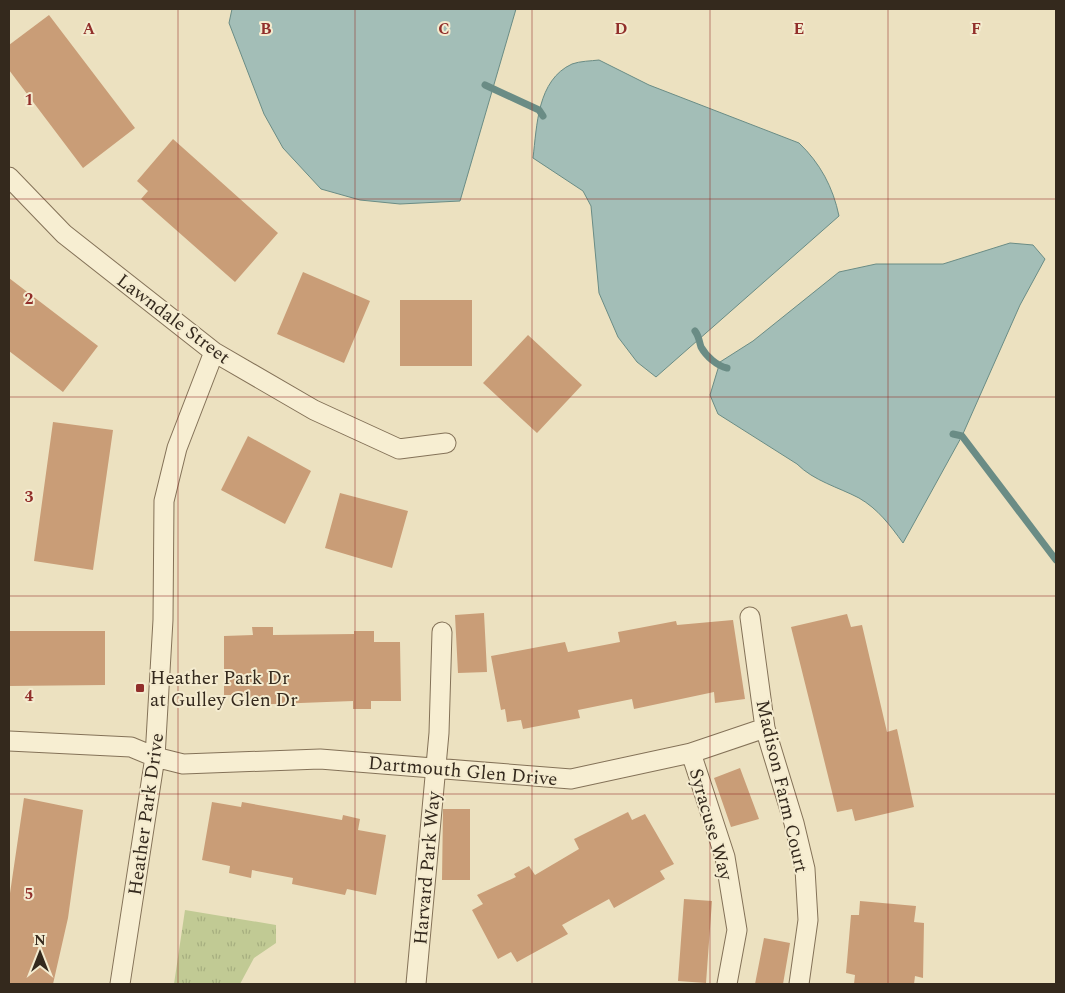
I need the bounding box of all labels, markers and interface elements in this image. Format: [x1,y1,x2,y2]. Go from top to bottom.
text: A [83,17,96,41]
text: B [260,17,272,41]
text: C [438,17,450,41]
text: D [615,17,628,41]
text: E [794,17,804,41]
text: F [971,17,981,41]
text: 1 [25,88,33,112]
street label: Lawndale Street [110,267,236,372]
text: 2 [25,287,34,311]
text: 3 [25,485,34,509]
place label: Heather Park Dr at Gulley Glen Dr [150,664,298,715]
marker: Heather Park Dr at Gulley Glen Dr [134,682,146,694]
text: 4 [25,684,34,708]
street label: Madison Farm Court [748,697,816,876]
street label: Heather Park Drive [121,731,172,897]
street label: Dartmouth Glen Drive [367,749,559,794]
street label: Syracuse Way [681,765,741,885]
street label: Harvard Park Way [406,789,449,946]
text: 5 [25,882,33,906]
north arrow [15,928,65,978]
text: N [34,930,46,951]

